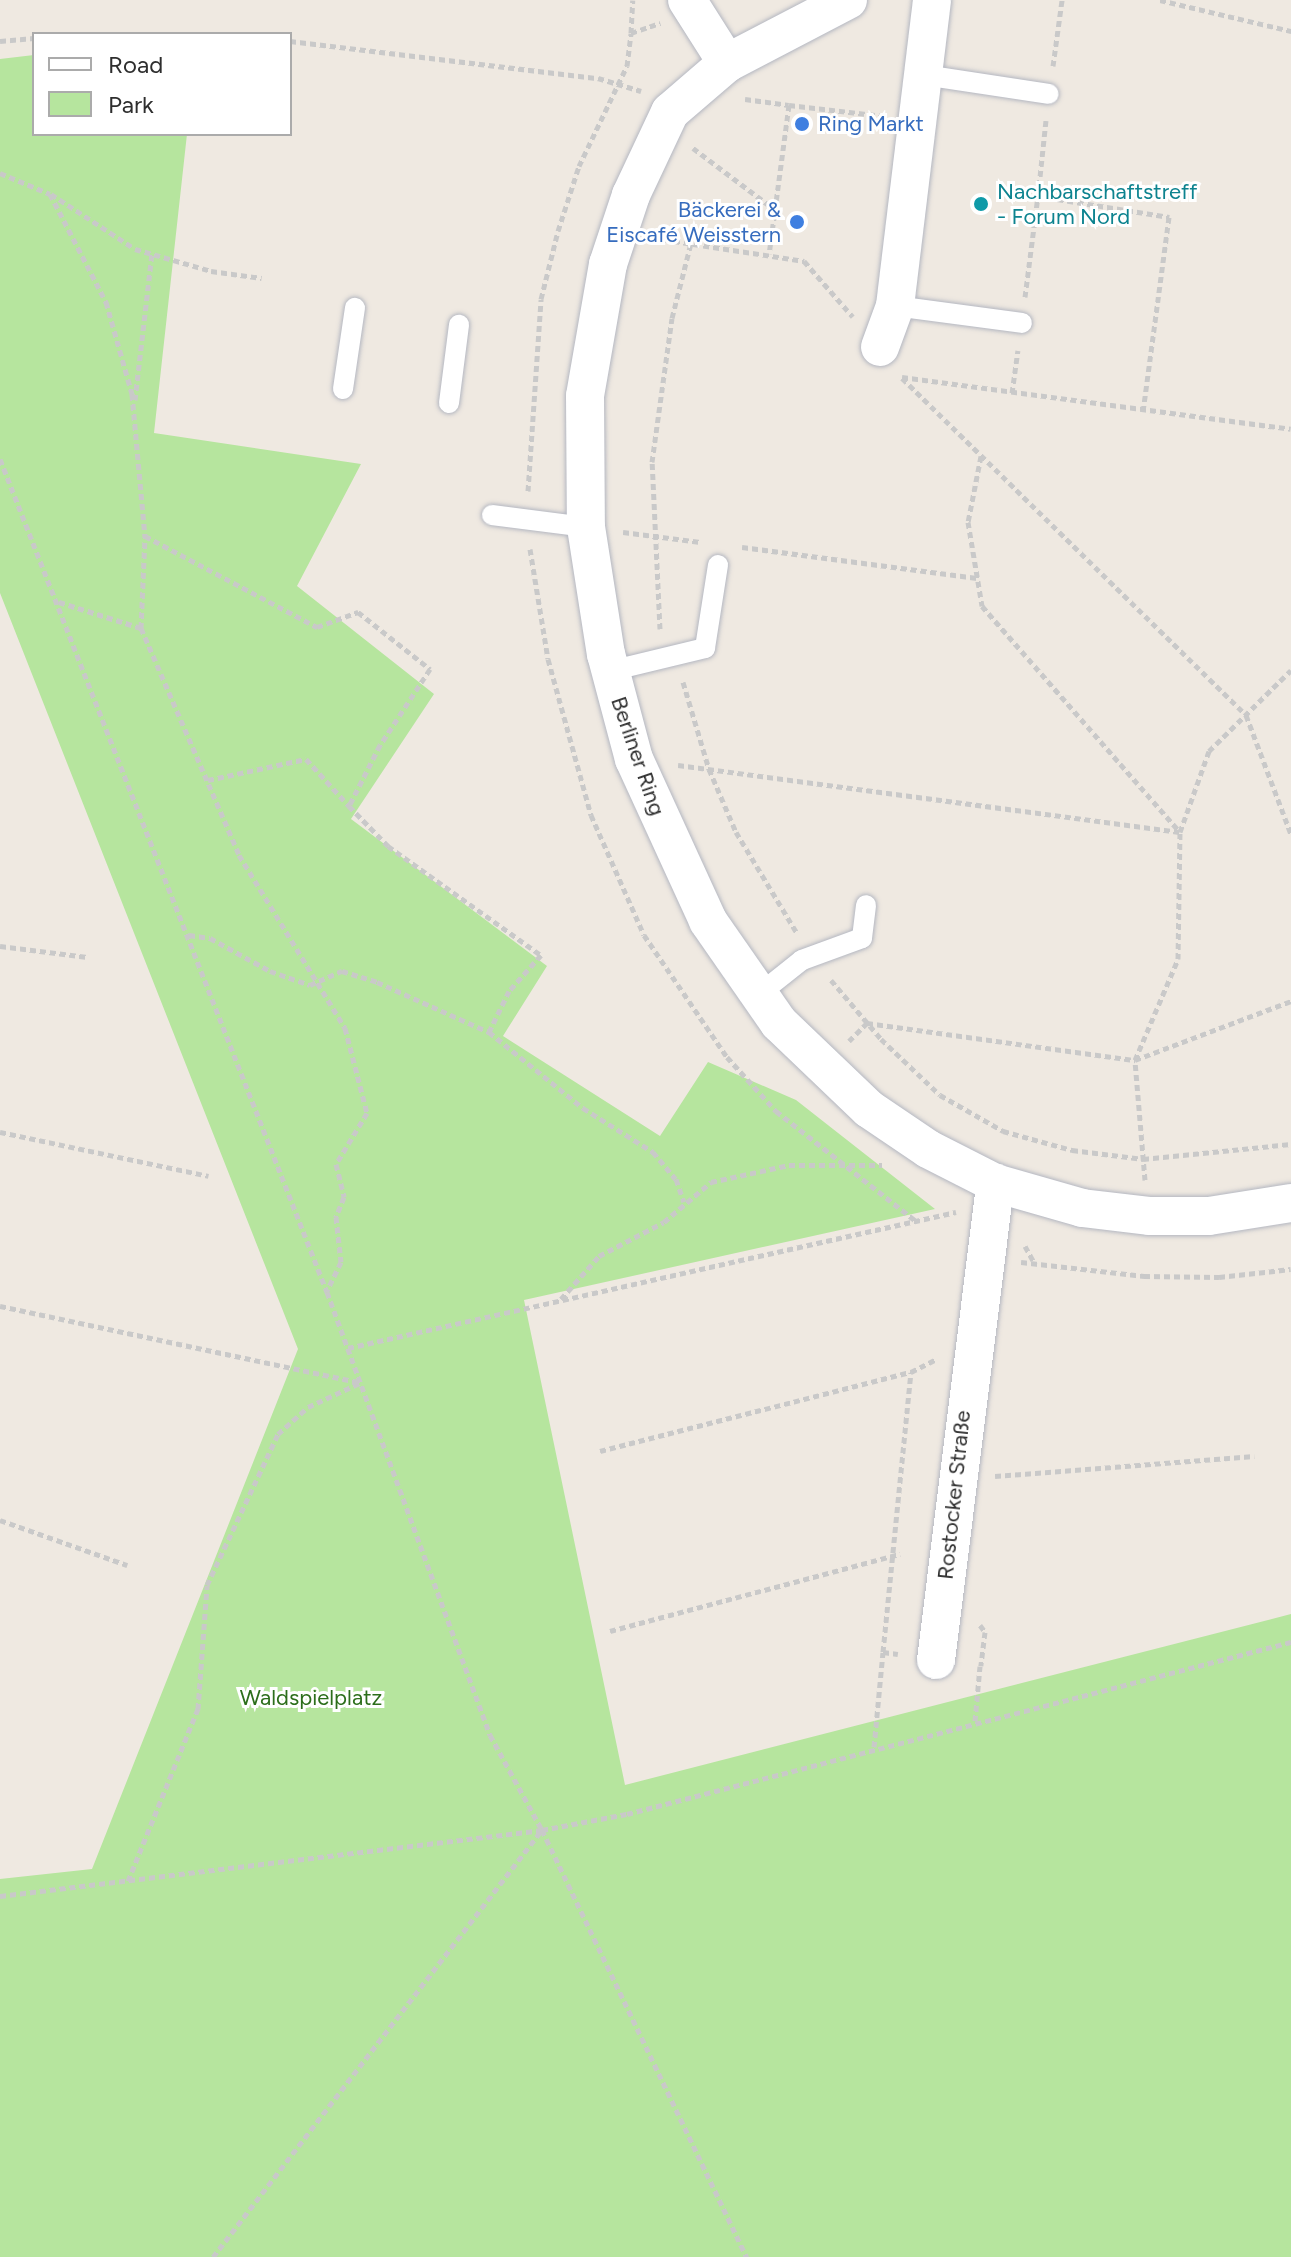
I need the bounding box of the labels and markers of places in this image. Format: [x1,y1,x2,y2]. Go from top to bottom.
place label: Ring Markt [818,111,924,137]
marker: Ring Markt [793,115,811,133]
place label: Nachbarschaftstreff - Forum Nord [997,178,1197,230]
marker: Nachbarschaftstreff - Forum Nord [972,195,990,213]
place label: Bäckerei & Eiscafé Weisstern [606,196,781,248]
marker: Bäckerei & Eiscafé Weisstern [788,213,806,231]

